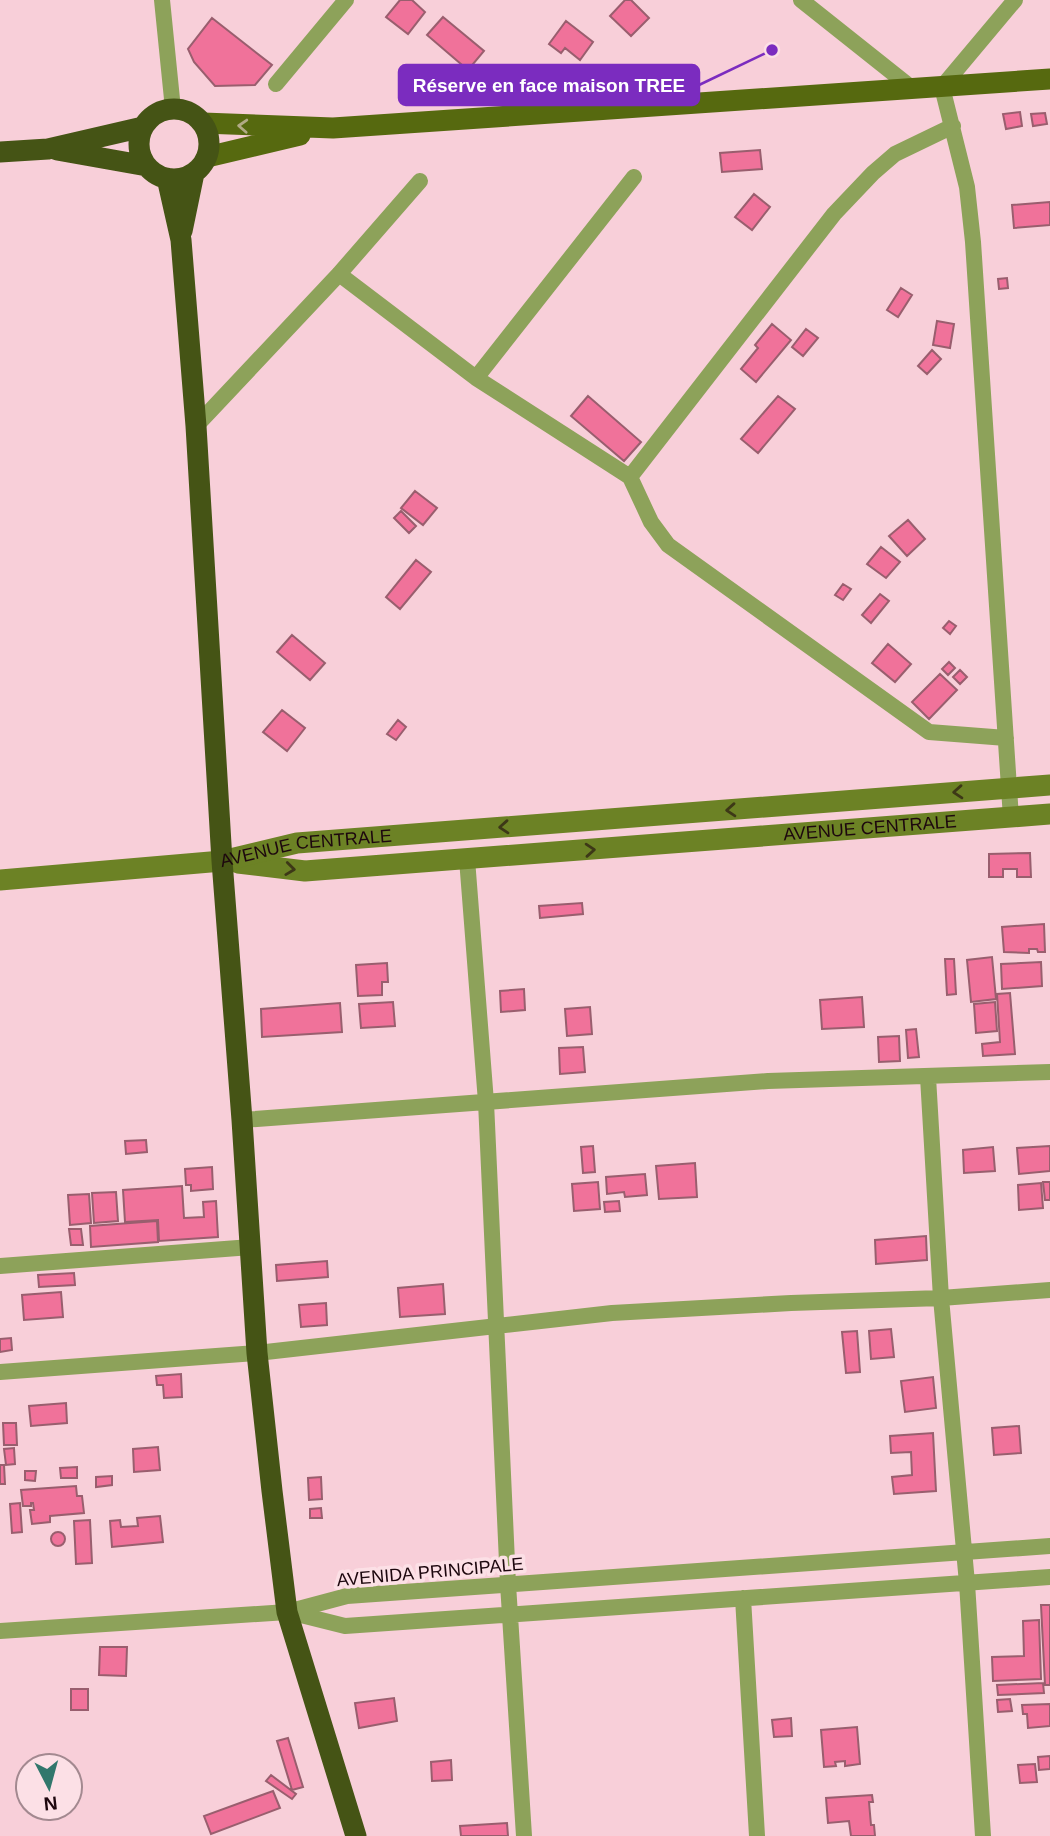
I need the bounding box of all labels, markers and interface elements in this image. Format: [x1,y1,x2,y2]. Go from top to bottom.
callout: Réserve en face maison TREE [399,65,699,105]
text: Réserve en face maison TREE [413,75,685,96]
one-way arrow [238,119,249,134]
one-way arrow [952,784,963,799]
one-way arrow [725,802,736,817]
street label: AVENUE CENTRALE [782,811,957,844]
one-way arrow [498,819,509,834]
street label: AVENUE CENTRALE [218,826,392,871]
one-way arrow [585,843,596,858]
one-way arrow [284,861,296,876]
street label: AVENIDA PRINCIPALE [336,1554,524,1590]
north arrow [14,1752,84,1822]
text: N [43,1792,59,1815]

